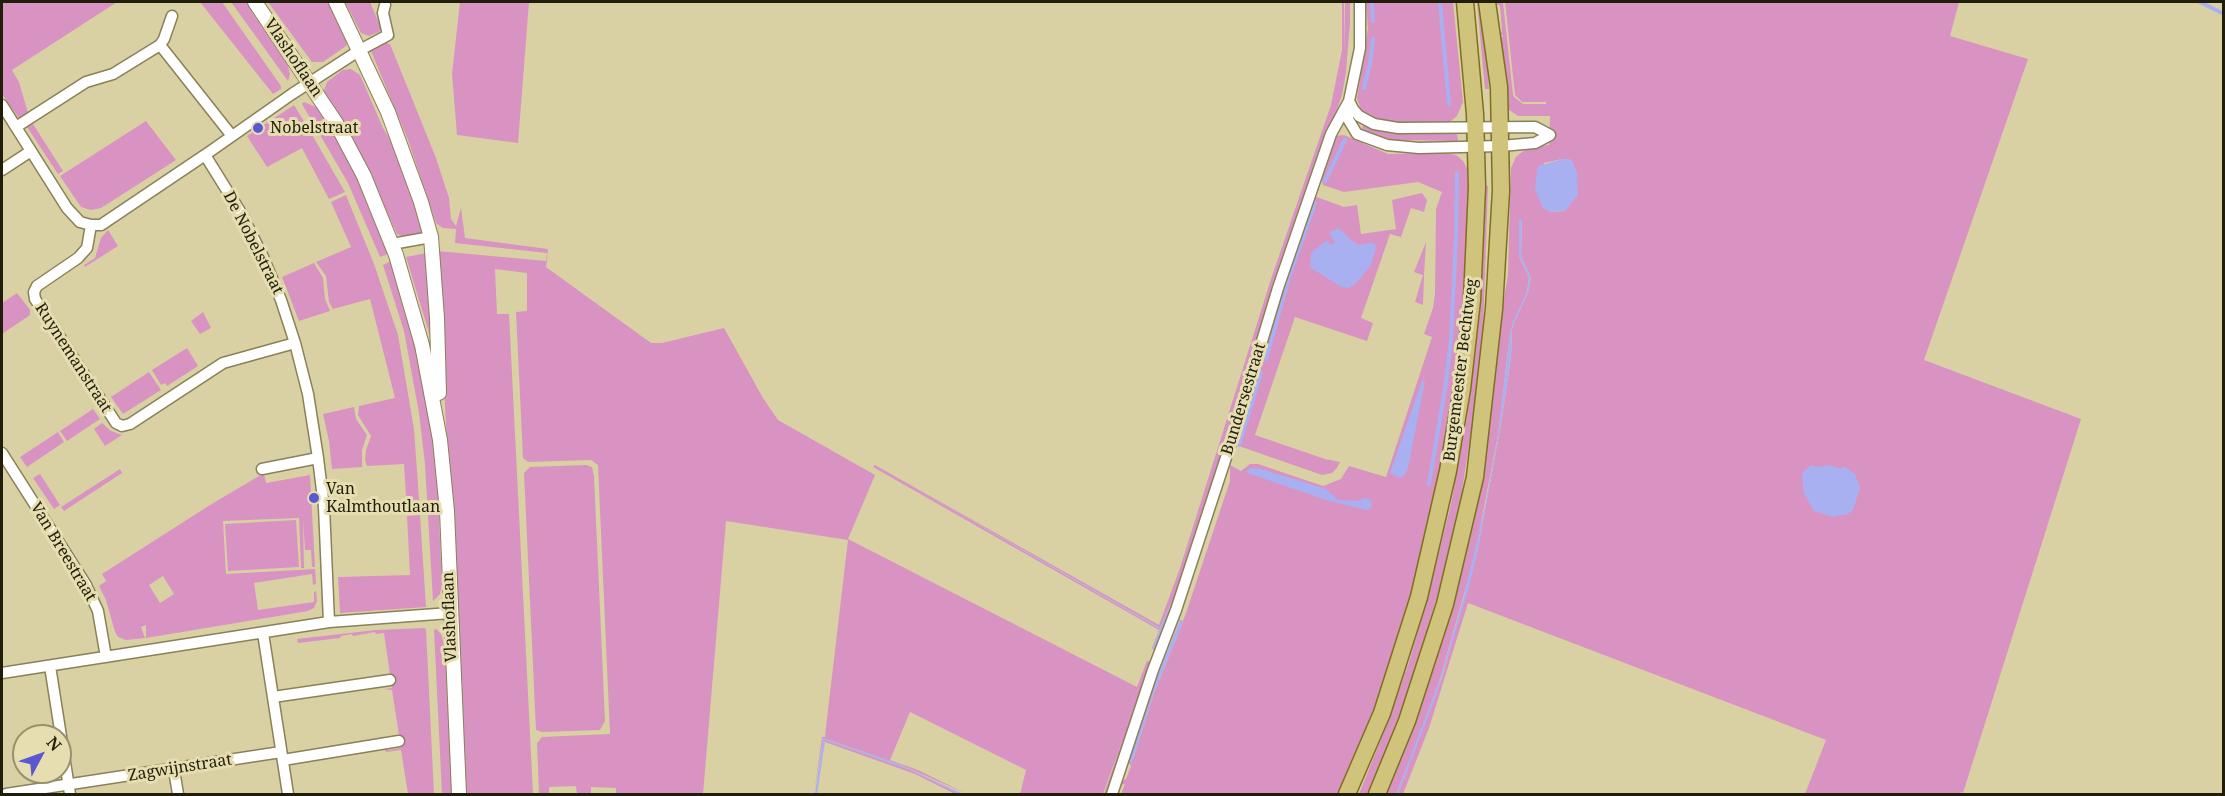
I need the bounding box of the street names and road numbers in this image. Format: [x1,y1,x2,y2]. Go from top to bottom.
street label: Vlashoflaan [260,15,326,101]
street label: De Nobelstraat [219,188,287,298]
street label: Burgemeester Bechtweg [1440,277,1482,463]
street label: Ruynemanstraat [30,300,116,416]
street label: Bundersestraat [1218,341,1270,457]
street label: Van Breestraat [26,499,100,605]
street label: Vlashoflaan [439,572,461,662]
street label: Zagwijnstraat [127,750,233,786]

